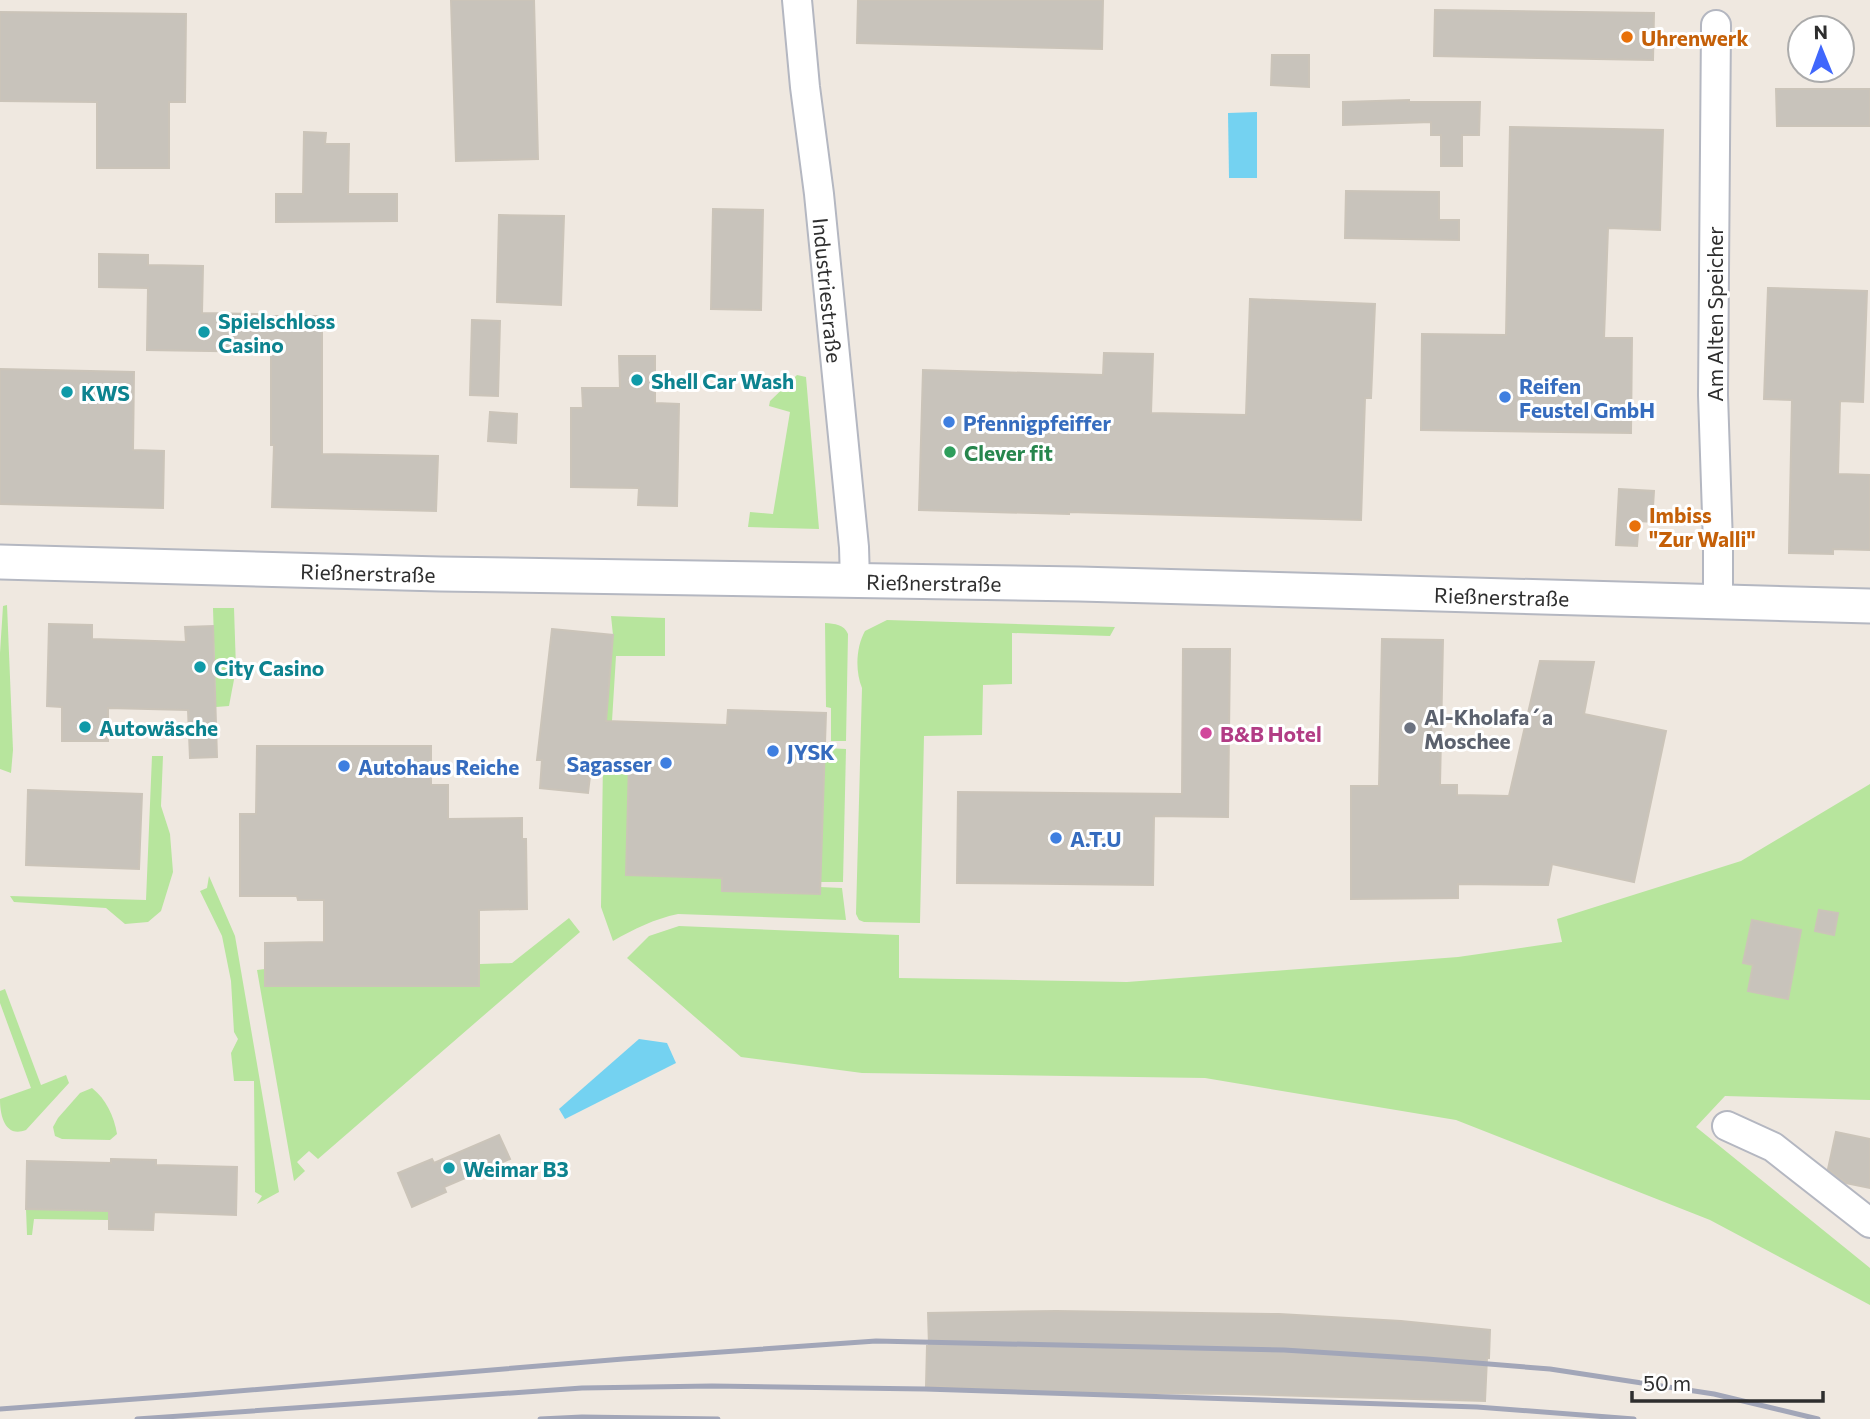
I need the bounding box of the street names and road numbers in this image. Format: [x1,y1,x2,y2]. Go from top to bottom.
street label: Industriestraße [809,216,848,364]
street label: Am Alten Speicher [1702,226,1727,402]
street label: Rießnerstraße [300,558,436,586]
street label: Rießnerstraße [866,568,1002,595]
street label: Rießnerstraße [1434,581,1570,610]

